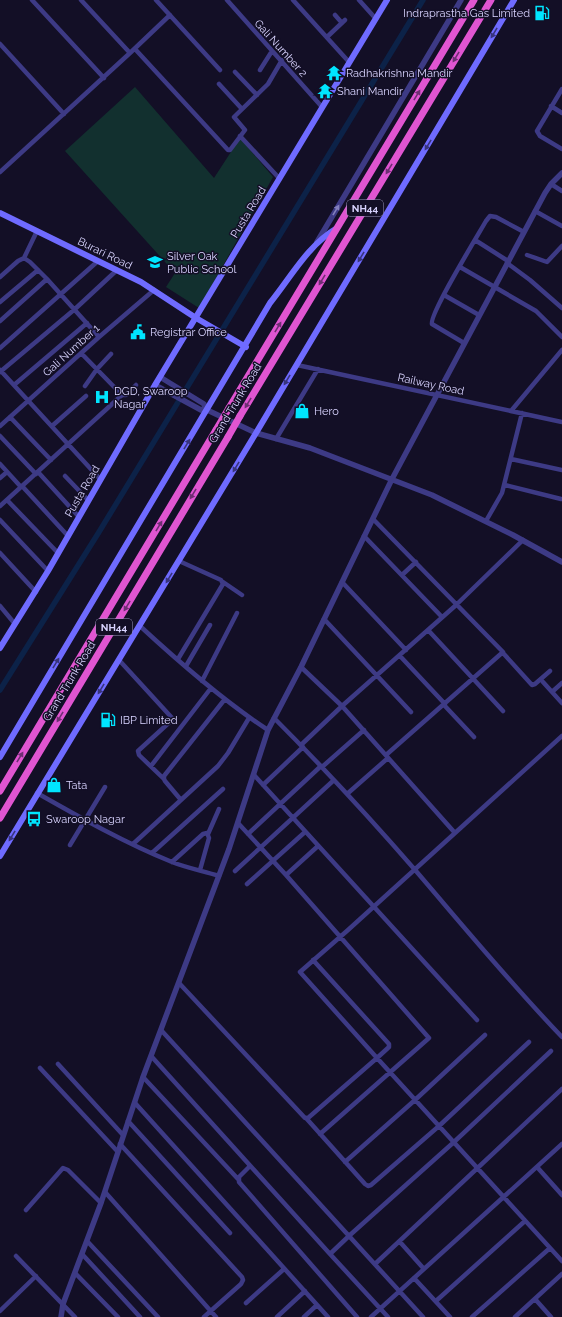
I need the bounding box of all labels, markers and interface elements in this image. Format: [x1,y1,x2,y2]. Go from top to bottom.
fuel station icon: Indraprastha Gas Limited [533,4,551,22]
place label: Indraprastha Gas Limited [403,7,530,20]
street label: Gali Number 2 [252,17,310,80]
one-way arrow [491,28,498,39]
one-way arrow [453,51,460,63]
temple icon: Radhakrishna Mandir [325,64,343,82]
place label: Radhakrishna Mandir [346,67,453,80]
temple icon: Shani Mandir [316,82,334,100]
place label: Shani Mandir [337,85,403,98]
one-way arrow [413,90,421,100]
one-way arrow [424,139,431,151]
one-way arrow [385,164,393,174]
street label: Pusta Road [228,184,269,240]
road number: NH44 [347,200,383,216]
one-way arrow [332,204,339,216]
street label: Burari Road [75,235,134,272]
place label: Silver Oak Public School [167,250,237,276]
one-way arrow [358,251,365,263]
school or university icon: Silver Oak Public School [146,253,164,271]
one-way arrow [318,275,326,285]
street label: Gali Number 1 [40,321,102,379]
one-way arrow [274,321,281,333]
public building icon: Registrar Office [129,323,147,341]
place label: Registrar Office [150,326,227,339]
street label: Grand Trunk Road [206,361,265,446]
street label: Railway Road [396,371,466,398]
one-way arrow [284,374,291,386]
place label: DGD, Swaroop Nagar [114,385,188,411]
hospital icon: DGD, Swaroop Nagar [93,388,111,406]
one-way arrow [244,397,251,409]
shop icon: Hero [293,402,311,420]
place label: Hero [314,405,339,418]
one-way arrow [184,438,191,450]
one-way arrow [232,461,239,473]
street label: Pusta Road [62,463,103,519]
one-way arrow [190,488,197,500]
one-way arrow [155,520,162,532]
one-way arrow [165,572,172,584]
one-way arrow [123,600,130,612]
road number: NH44 [96,619,132,635]
street label: Grand Trunk Road [40,639,99,724]
one-way arrow [52,658,60,668]
one-way arrow [98,683,105,695]
fuel station icon: IBP Limited [99,711,117,729]
one-way arrow [56,712,64,722]
place label: IBP Limited [120,714,178,727]
one-way arrow [16,752,24,762]
shop icon: Tata [45,776,63,794]
place label: Tata [66,779,87,792]
bus stop icon: Swaroop Nagar [25,810,43,828]
place label: Swaroop Nagar [46,813,125,826]
one-way arrow [8,830,15,842]

